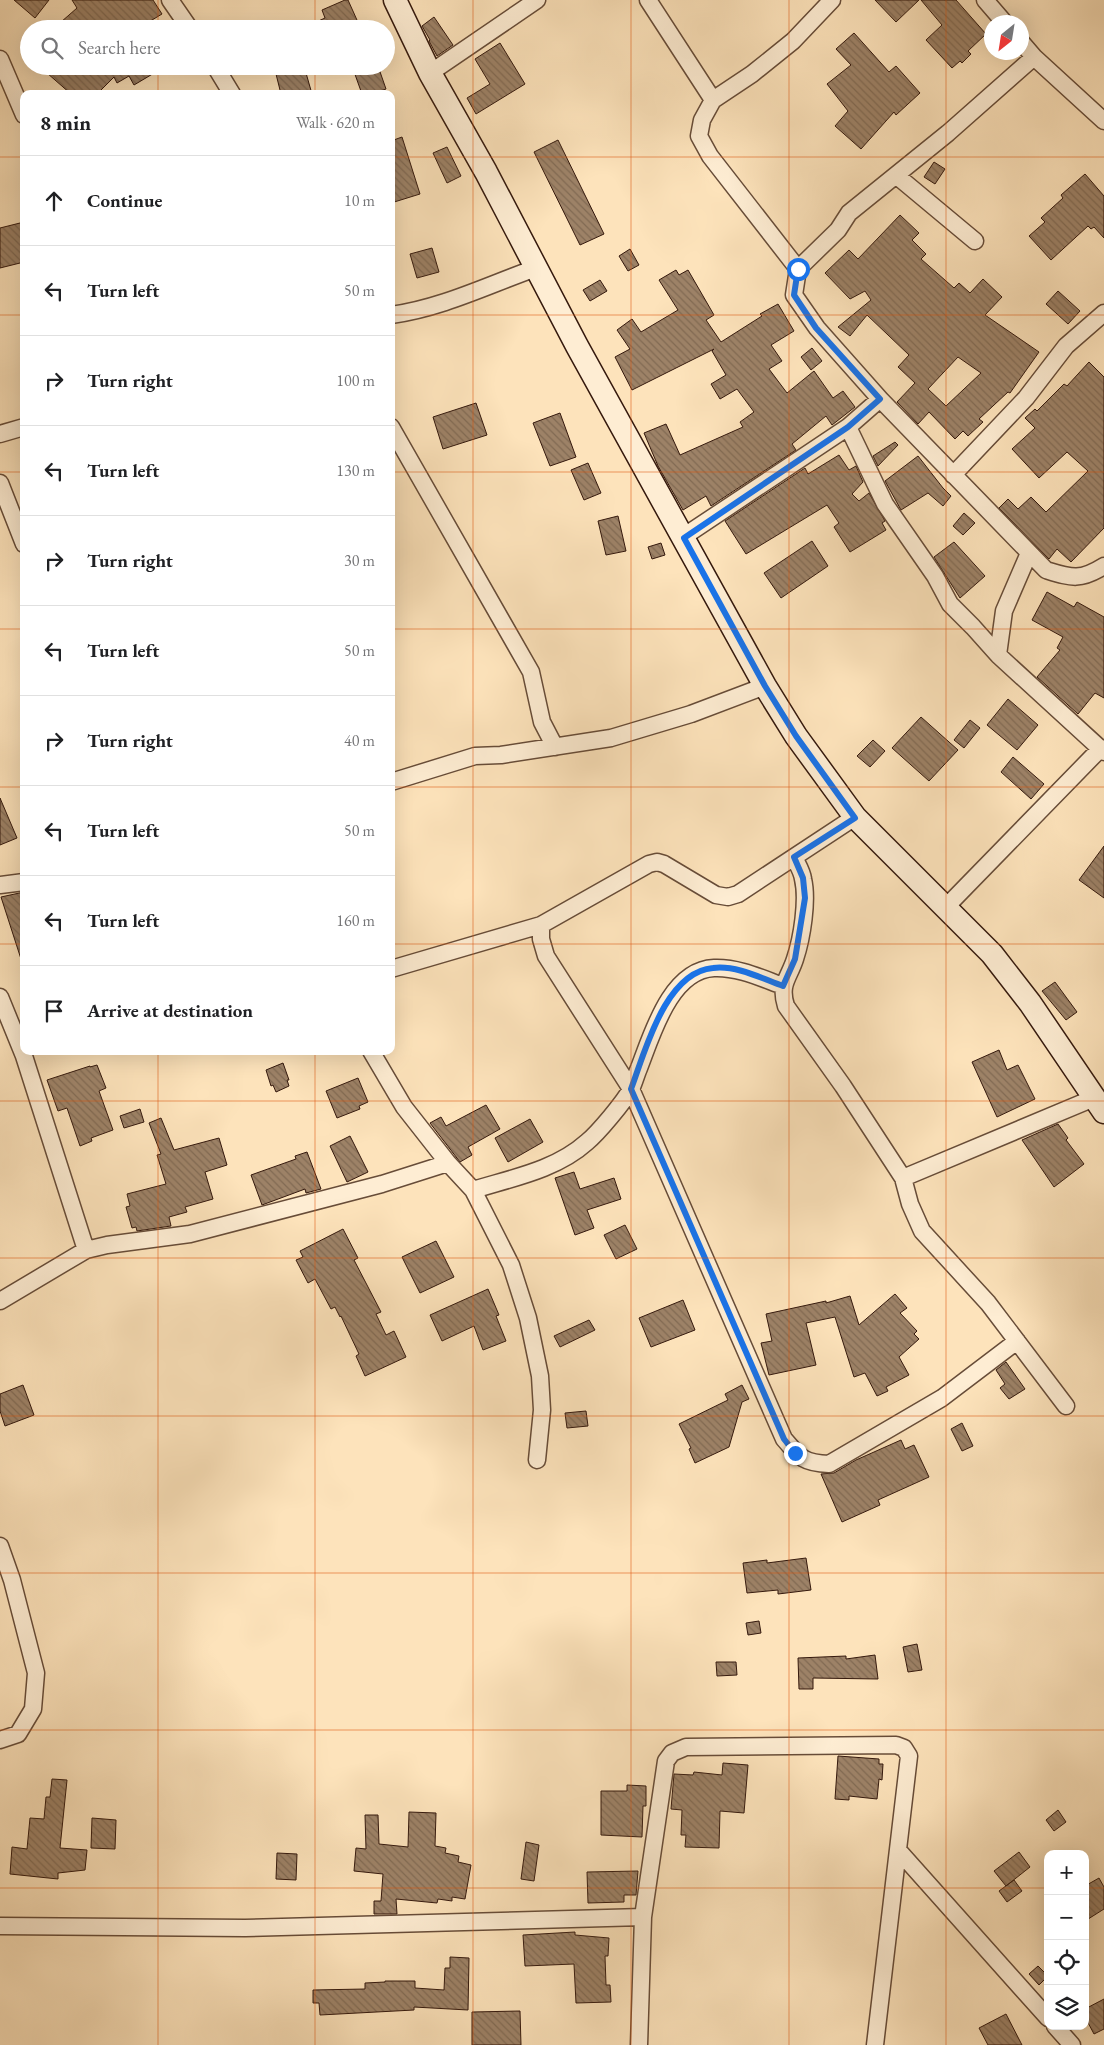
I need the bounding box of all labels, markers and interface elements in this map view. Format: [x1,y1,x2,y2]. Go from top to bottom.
north arrow [984,15,1029,60]
search box [20,20,395,75]
icon: search [38,34,66,62]
text: Search here [78,35,160,60]
text: 8 min [40,109,91,136]
text: Walk · 620 m [296,112,375,133]
icon: ahead [40,187,68,215]
text: Continue [87,188,162,213]
text: 10 m [344,190,375,211]
route start [787,258,810,281]
icon: left [40,277,68,305]
text: Turn left [87,278,159,303]
text: 50 m [344,280,375,301]
icon: right [40,367,68,395]
text: Turn right [87,368,173,393]
text: 100 m [336,370,375,391]
icon: left [40,457,68,485]
text: Turn left [87,458,159,483]
text: 130 m [336,460,375,481]
icon: right [40,547,68,575]
text: Turn right [87,548,173,573]
text: 30 m [344,550,375,571]
icon: left [40,637,68,665]
text: Turn left [87,638,159,663]
text: 50 m [344,640,375,661]
icon: right [40,727,68,755]
text: Turn right [87,728,173,753]
text: 40 m [344,730,375,751]
icon: left [40,817,68,845]
text: Turn left [87,818,159,843]
text: 50 m [344,820,375,841]
icon: left [40,907,68,935]
text: Turn left [87,908,159,933]
text: 160 m [336,910,375,931]
icon: arrive [40,997,68,1025]
text: Arrive at destination [87,998,253,1023]
route end [784,1442,807,1465]
map controls [1044,1850,1089,2030]
button: + [1044,1850,1089,1895]
button: − [1044,1895,1089,1940]
button: locate [1044,1940,1089,1985]
button: layers [1044,1985,1089,2030]

